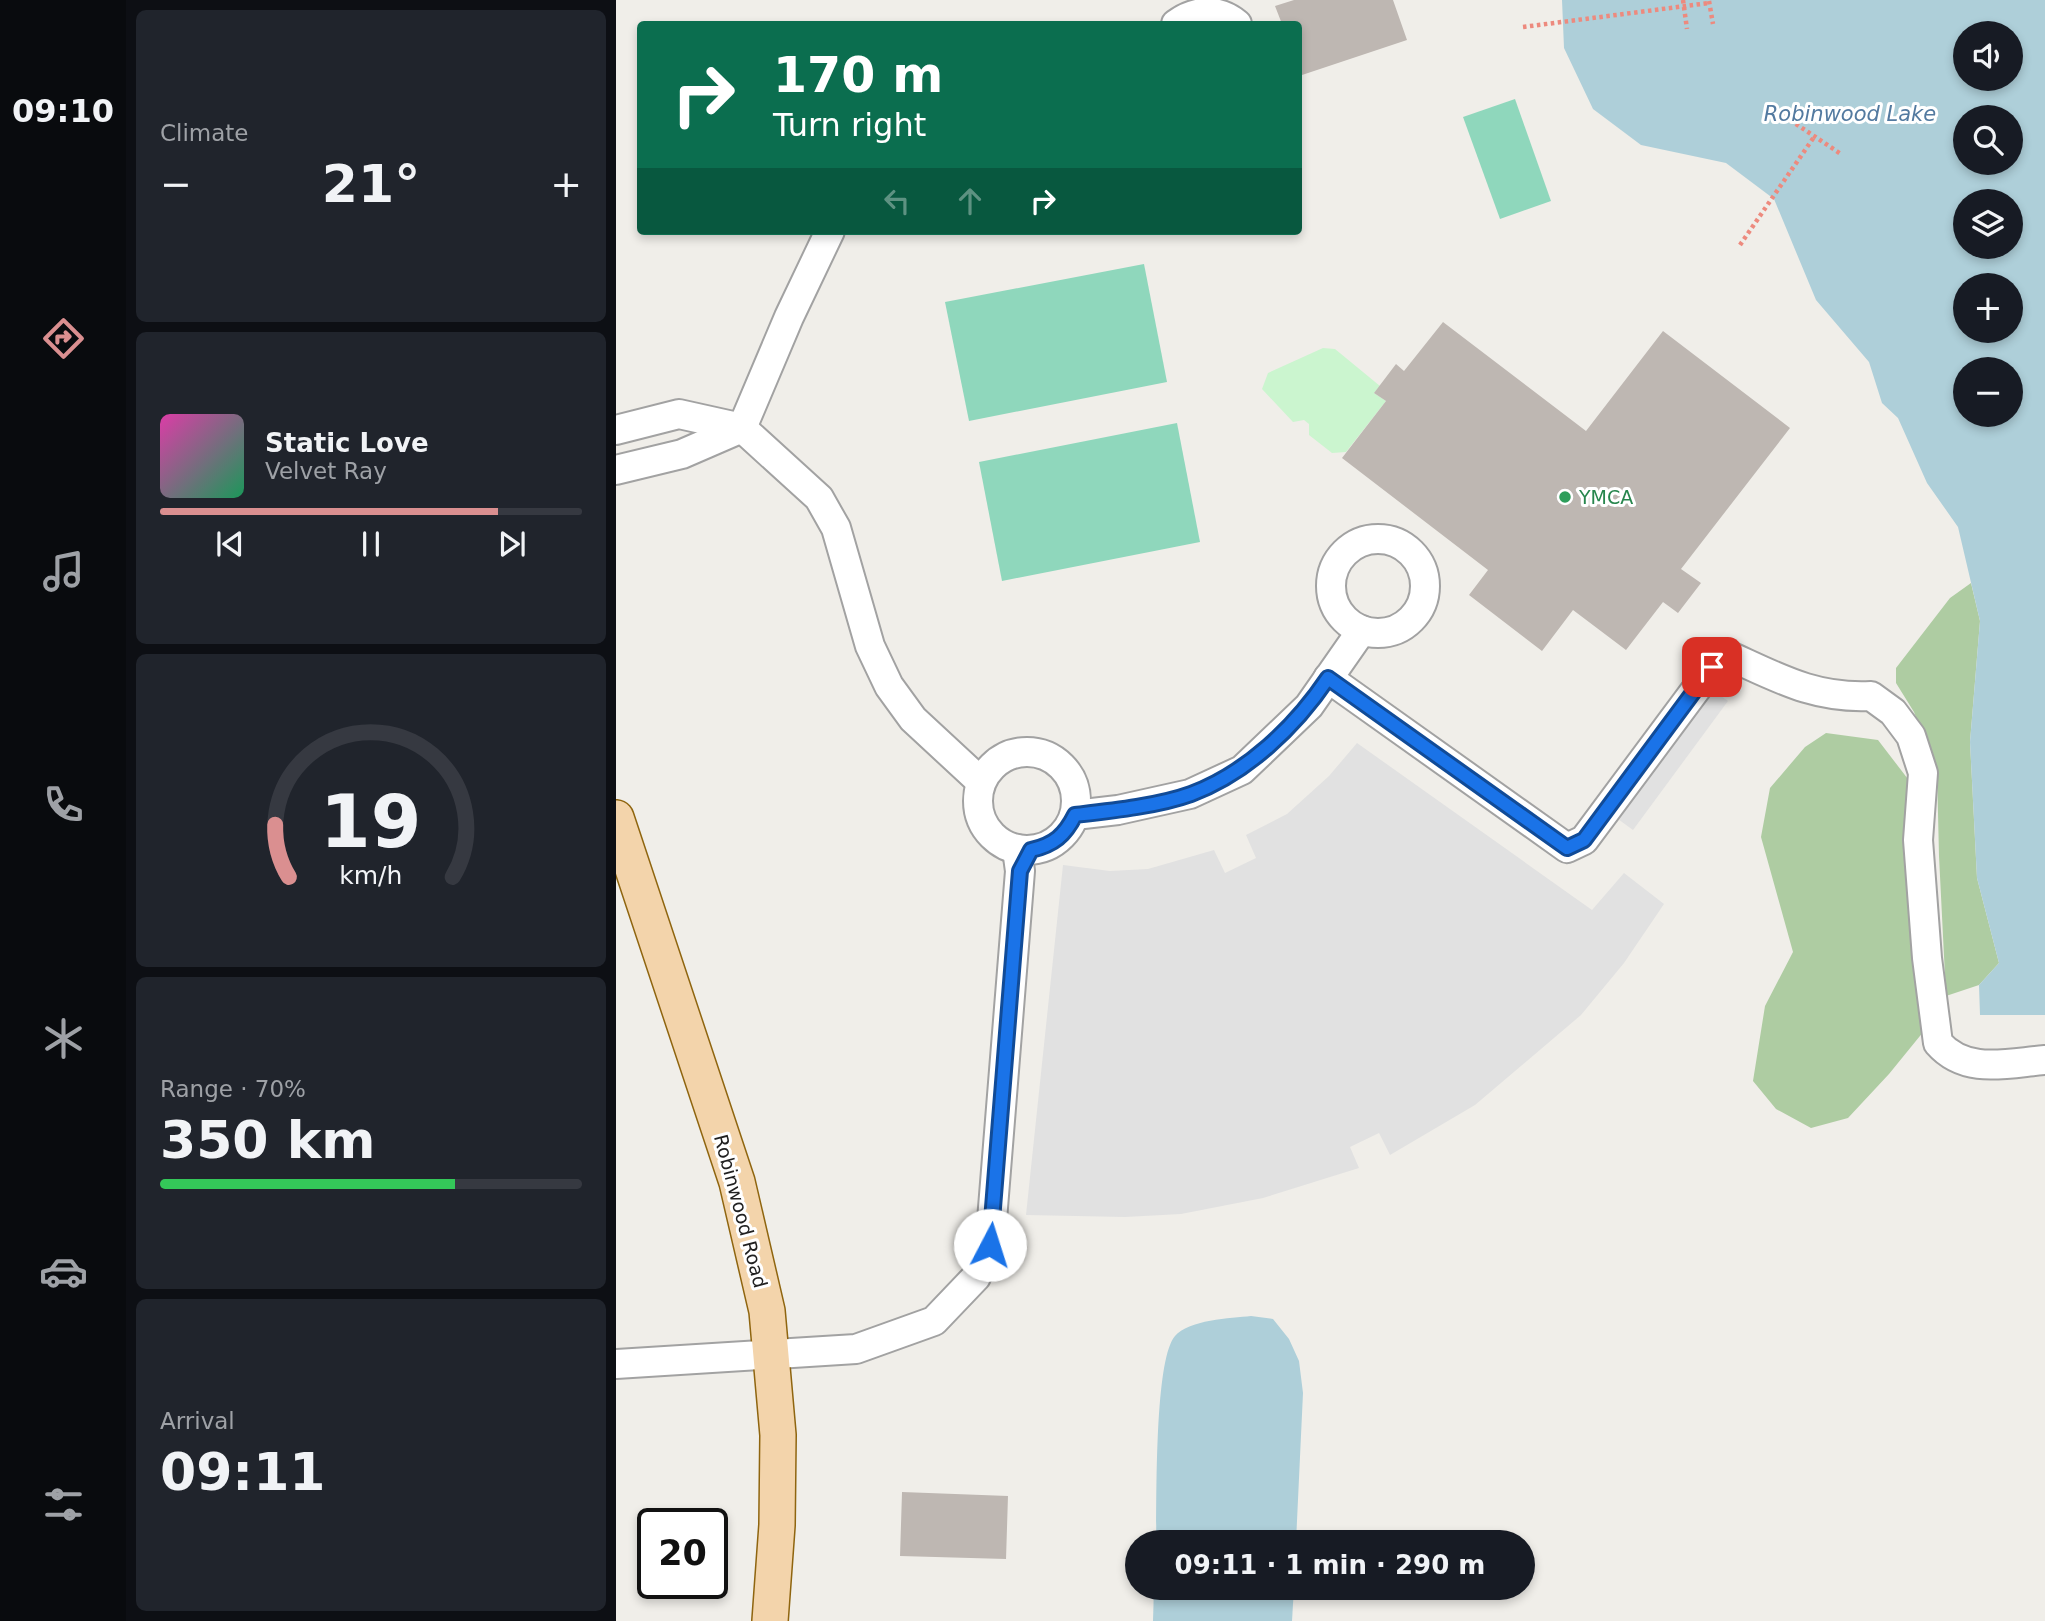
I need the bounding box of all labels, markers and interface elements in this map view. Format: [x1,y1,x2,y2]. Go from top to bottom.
map controls [1953,21,2023,427]
button: sound [1953,21,2023,91]
text: 170 m [773,47,943,104]
icon: right [658,49,749,140]
text: 09:10 [12,92,114,130]
water label: Robinwood Lake [1764,102,1936,126]
button: search [1953,105,2023,175]
text: Turn right [773,106,926,144]
text: Climate [160,120,249,146]
text: 21° [322,154,420,214]
text: − [160,162,192,206]
text: + [550,162,582,206]
icon: left [878,182,916,220]
icon: ahead [951,182,989,220]
icon: right [1024,182,1062,220]
button: layers [1953,189,2023,259]
button: + [1953,273,2023,343]
icon: directions [39,314,88,363]
button: − [1953,357,2023,427]
text: Static Love [265,428,429,458]
text: Velvet Ray [265,458,387,484]
place label: YMCA [1578,486,1633,508]
marker: YMCA [1557,489,1573,505]
icon: previous [211,525,249,563]
icon: pause [352,525,390,563]
icon: next [493,525,531,563]
icon: music [39,547,88,596]
pin [1682,637,1742,697]
icon: arrive [1693,648,1731,686]
text: 19 [320,779,422,864]
icon: phone [39,780,88,829]
text: km/h [339,860,403,889]
icon: climate [39,1014,88,1063]
text: Range · 70% [160,1076,306,1102]
text: 350 km [160,1110,375,1170]
street label: Robinwood Road [710,1132,772,1290]
position arrow [953,1208,1027,1282]
icon: car [39,1247,88,1296]
text: Arrival [160,1408,235,1434]
text: 09:11 [160,1442,326,1502]
icon: filters [39,1480,88,1529]
speed limit sign: 20 [637,1508,728,1599]
text: 09:11 · 1 min · 290 m [1175,1550,1485,1580]

